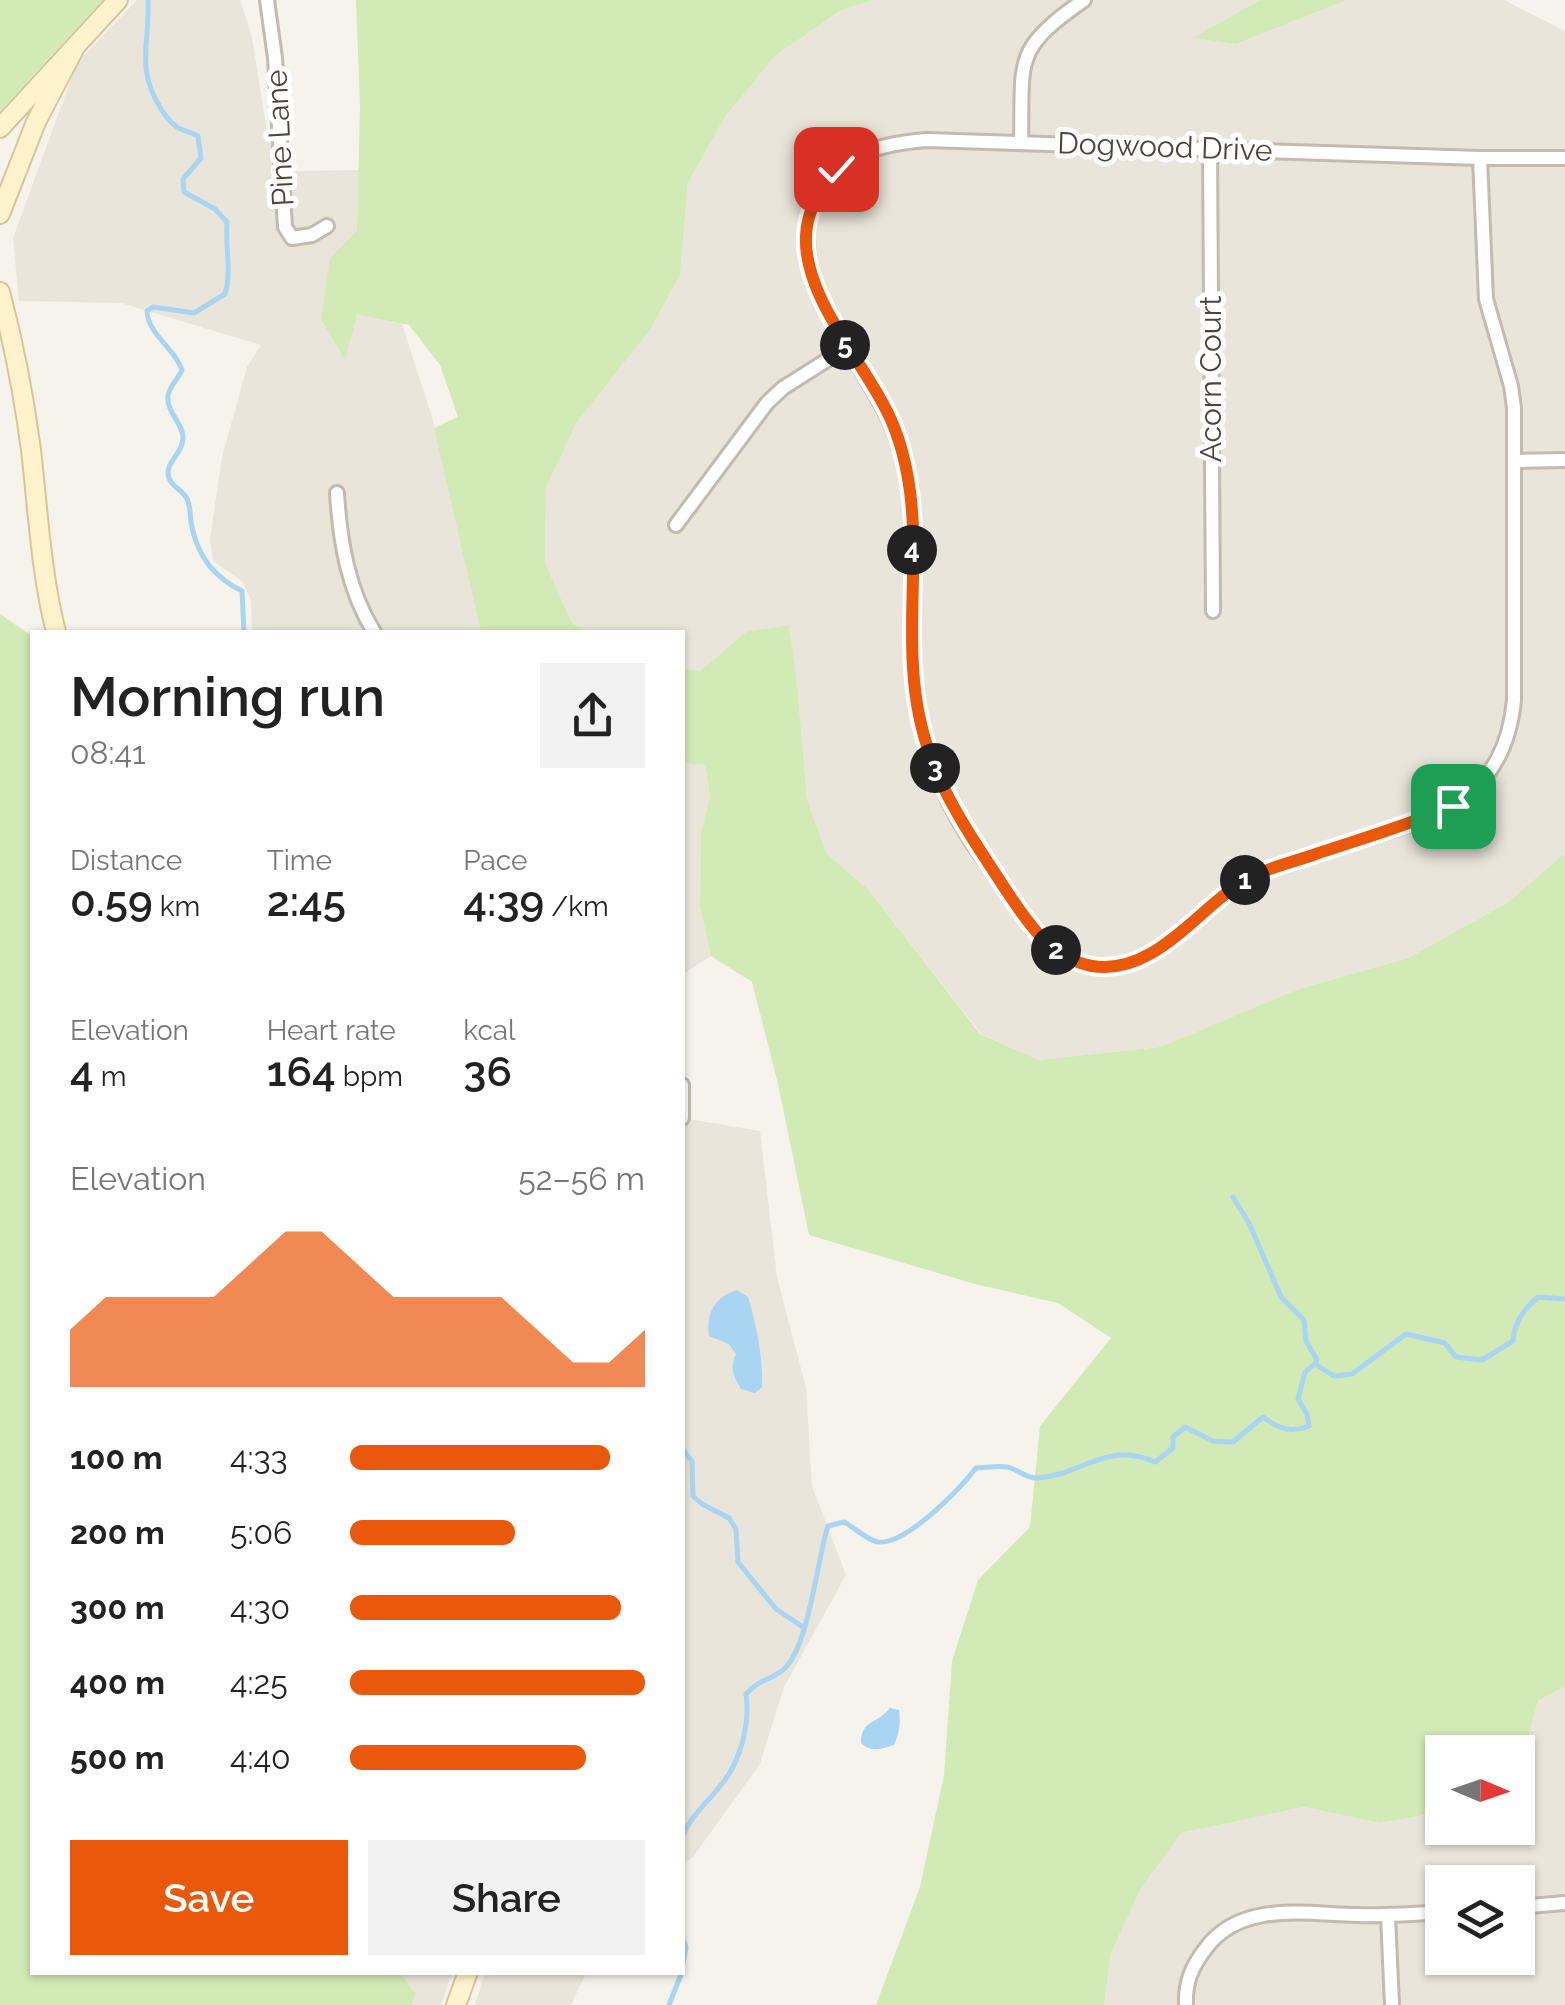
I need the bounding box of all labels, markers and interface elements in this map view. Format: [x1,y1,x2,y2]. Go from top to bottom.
street label: Pine Lane [258,69,301,207]
street label: Dogwood Drive [1057,125,1273,168]
pin [794,127,879,212]
icon: check [809,142,864,197]
street label: Acorn Court [1193,296,1228,462]
pin: 5 [820,320,870,370]
text: 5 [837,328,853,361]
pin: 4 [887,525,937,575]
text: 4 [904,533,920,566]
button: share [540,663,645,768]
text: Morning run [70,664,385,729]
text: 08:41 [70,734,146,771]
pin: 3 [910,743,960,793]
text: 3 [927,751,943,784]
pin [1411,764,1496,849]
icon: arrive [1426,779,1481,834]
text: Distance [70,844,182,877]
text: Time [267,844,332,877]
text: Pace [463,844,528,877]
pin: 1 [1220,855,1270,905]
text: 1 [1238,863,1252,896]
text: 0.59 [70,877,153,926]
text: 2:45 [267,877,346,926]
text: 4:39 [463,877,544,926]
text: km [153,890,200,923]
text: /km [544,890,609,923]
pin: 2 [1031,925,1081,975]
text: 2 [1048,933,1064,966]
text: Elevation [70,1014,189,1047]
text: Heart rate [267,1014,396,1047]
text: kcal [463,1014,516,1047]
text: 4 [70,1047,94,1096]
text: 164 [267,1047,336,1096]
text: 36 [463,1047,512,1096]
text: m [94,1060,127,1093]
text: bpm [336,1060,403,1093]
text: Elevation [70,1160,206,1197]
text: 52–56 m [518,1160,645,1197]
text: 100 m [70,1439,163,1476]
text: 4:33 [230,1439,288,1476]
text: 200 m [70,1514,165,1551]
text: 5:06 [230,1514,292,1551]
text: 300 m [70,1589,165,1626]
text: 4:30 [230,1589,290,1626]
text: 400 m [70,1664,165,1701]
text: 4:25 [230,1664,288,1701]
north arrow [1425,1735,1535,1845]
map controls [1425,1735,1535,1975]
text: 500 m [70,1739,165,1776]
text: 4:40 [230,1739,291,1776]
button: Save [70,1840,348,1955]
button: Share [368,1840,645,1955]
button: layers [1425,1865,1535,1975]

